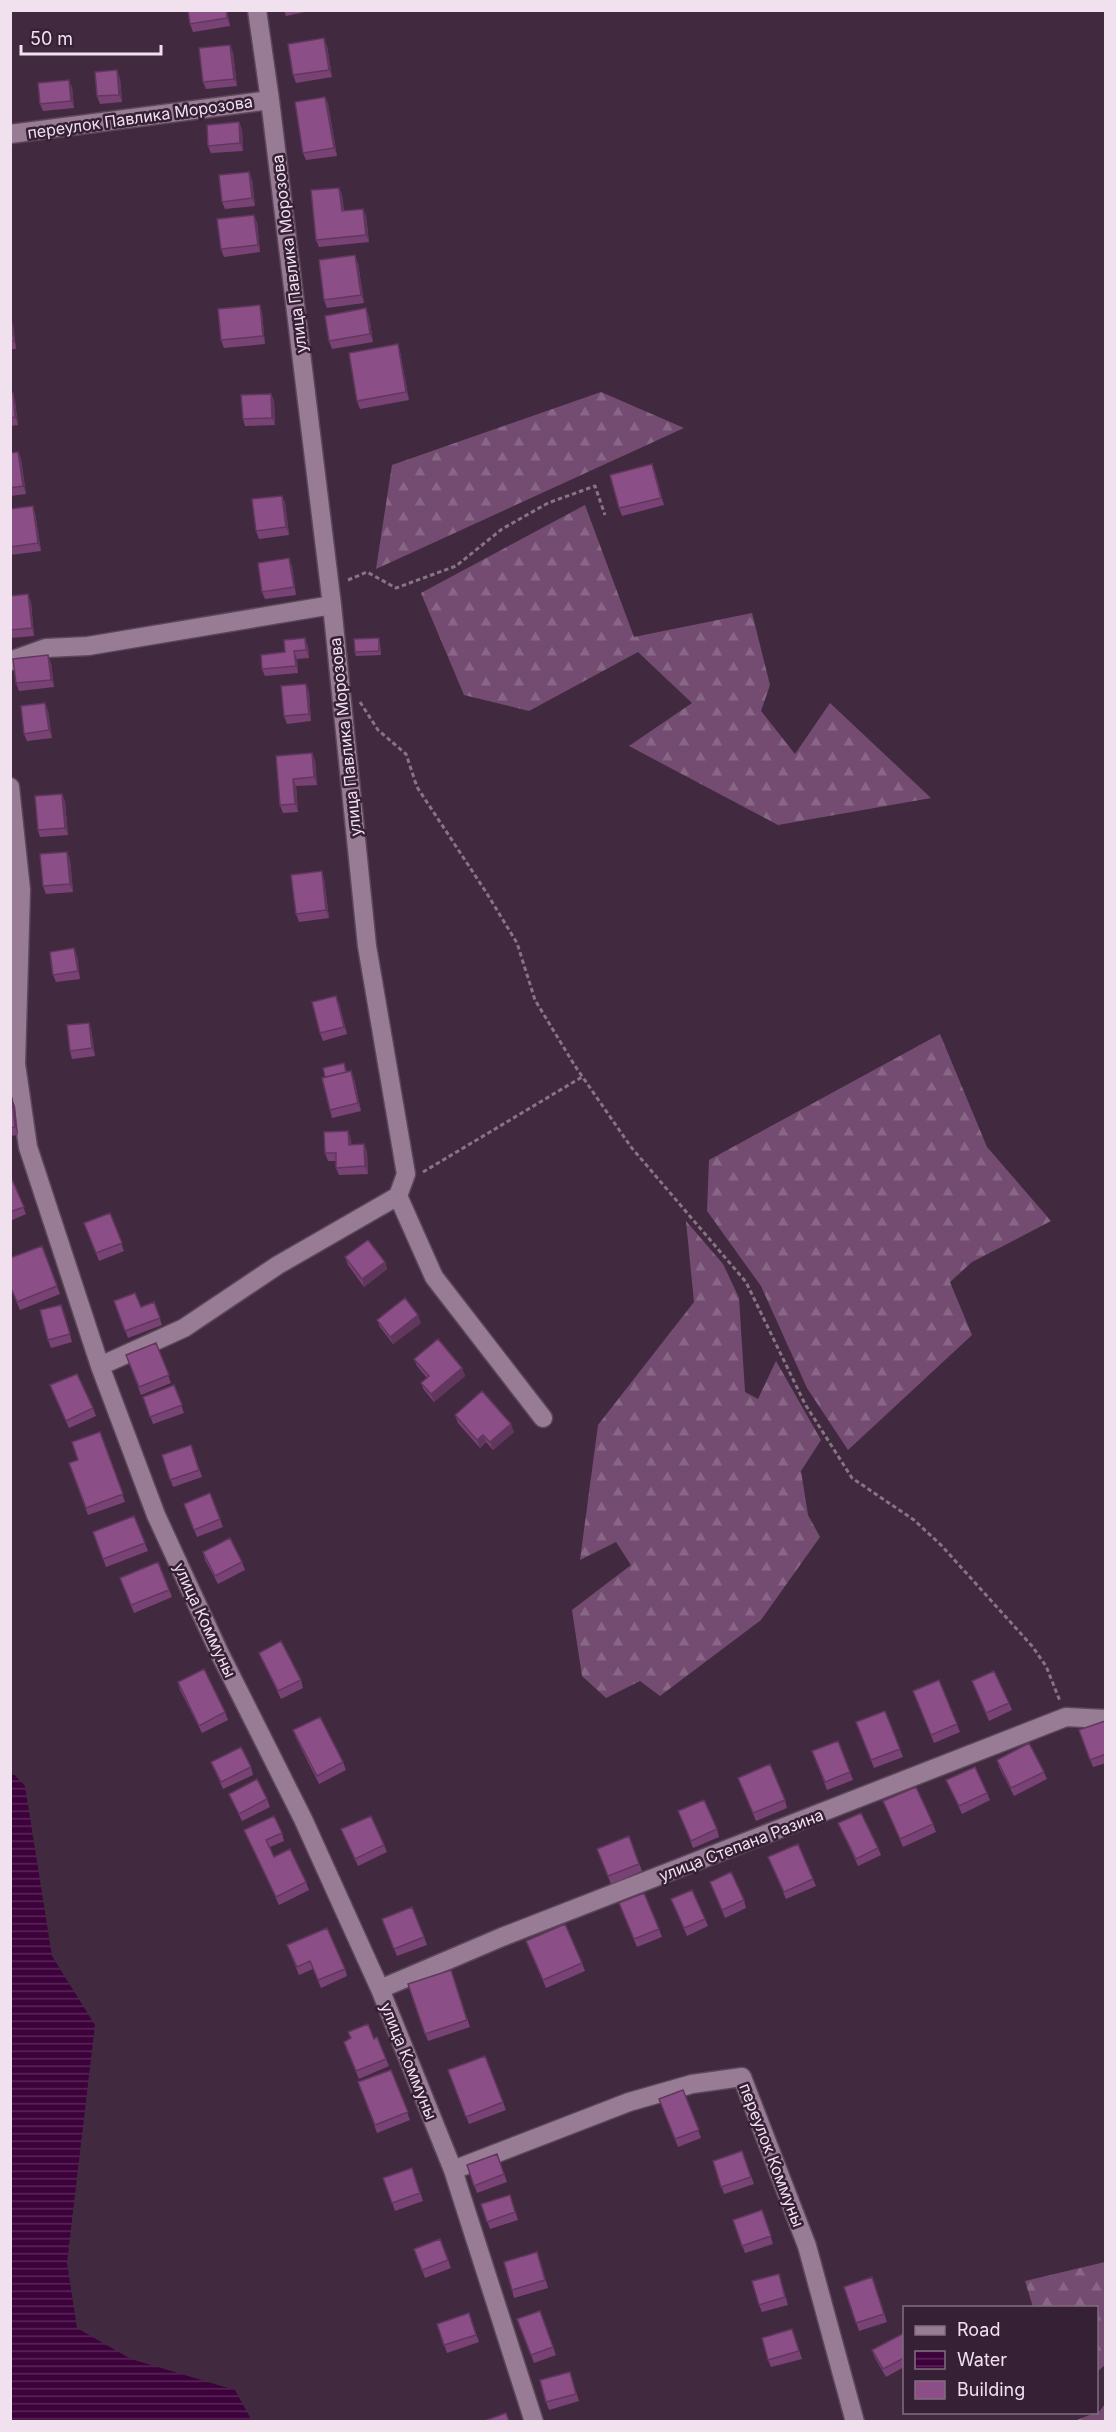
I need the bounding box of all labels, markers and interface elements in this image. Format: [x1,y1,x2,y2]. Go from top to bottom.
scale bar [21,18,160,56]
text: 50 m [30,28,73,49]
street label: переулок Павлика Морозова [26,91,254,143]
street label: улица Павлика Морозова [267,154,311,354]
street label: улица Павлика Морозова [325,637,365,837]
street label: улица Коммуны [170,1559,240,1681]
street label: улица Степана Разина [656,1804,826,1886]
street label: улица Коммуны [376,2000,442,2122]
street label: переулок Коммуны [735,2080,809,2230]
legend [903,2306,1098,2414]
text: Road [957,2319,1000,2340]
text: Water [957,2349,1007,2370]
text: Building [957,2379,1025,2400]

